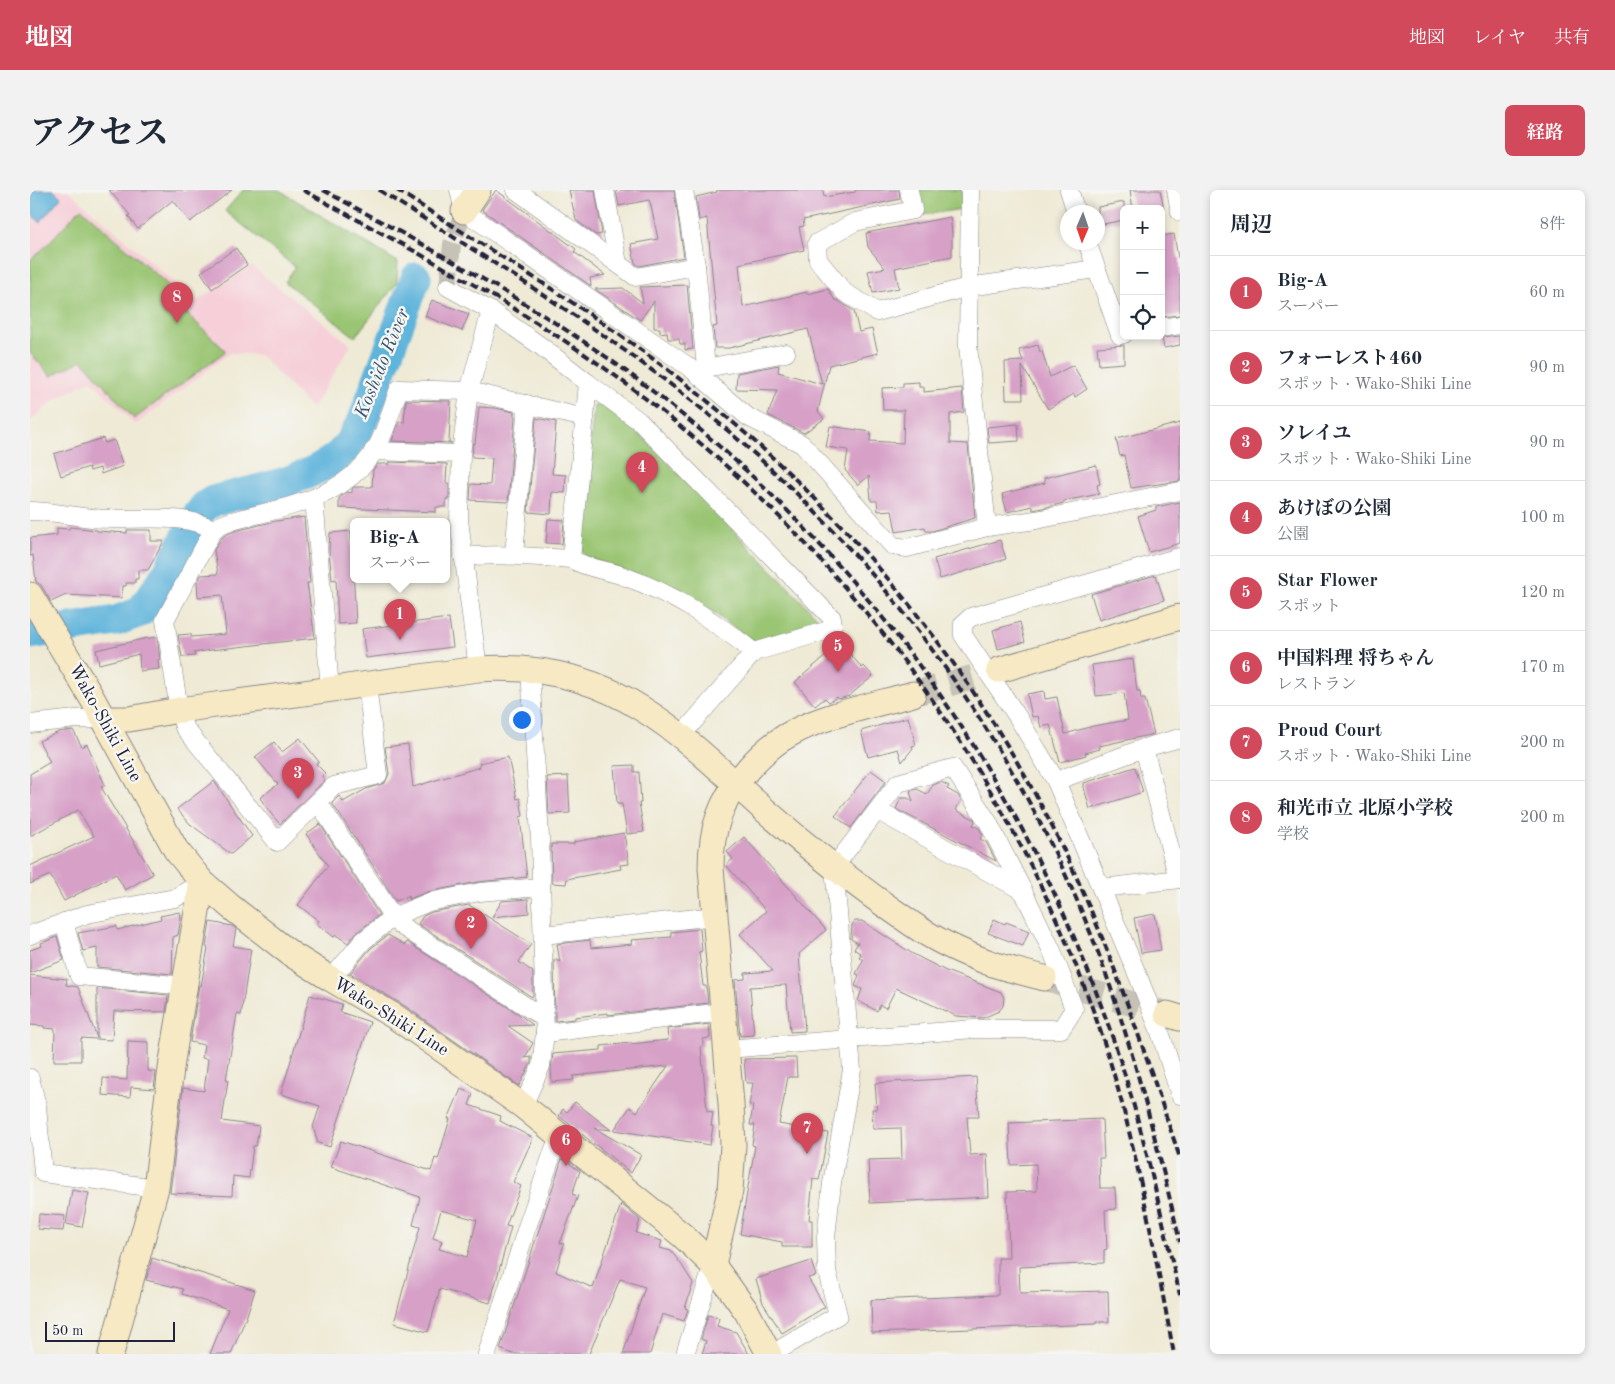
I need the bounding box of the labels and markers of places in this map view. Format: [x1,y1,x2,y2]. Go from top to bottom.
pin: 8 [161,282,193,323]
pin: 4 [626,452,658,493]
pin: 1 [384,599,416,640]
pin: 5 [822,631,854,672]
pin: 3 [282,758,314,799]
pin: 2 [455,908,487,949]
pin: 7 [791,1113,823,1154]
pin: 6 [550,1125,582,1166]

